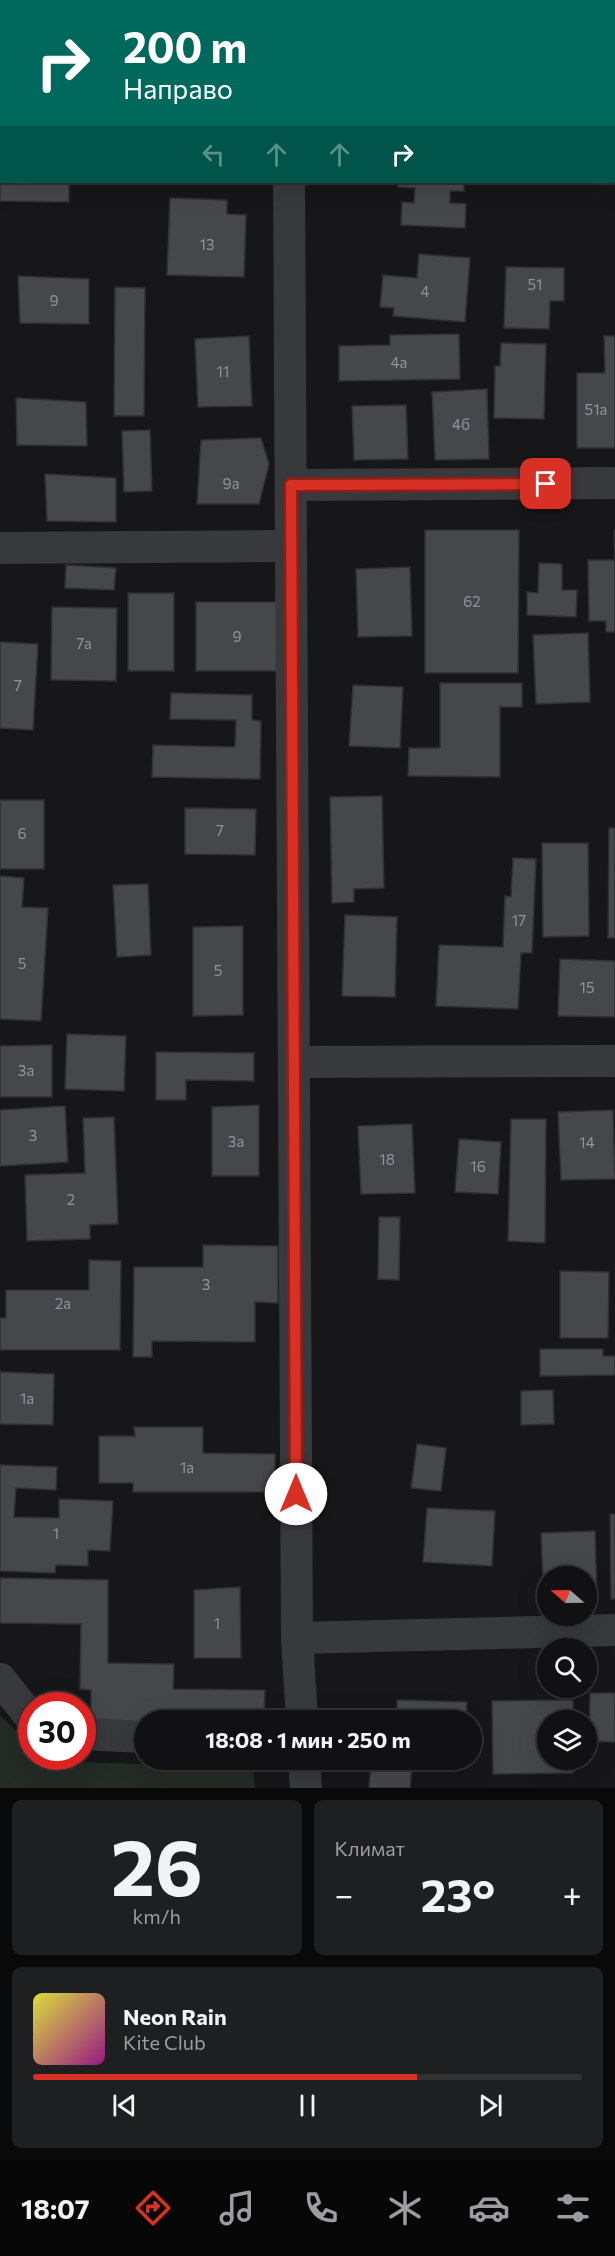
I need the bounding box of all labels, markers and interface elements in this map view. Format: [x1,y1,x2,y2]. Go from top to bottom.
text: 200 m [123,20,247,72]
icon: right [24,24,102,102]
text: Направо [123,72,233,105]
icon: left [197,138,230,171]
icon: ahead [260,138,293,171]
icon: ahead [323,138,356,171]
icon: right [386,138,419,171]
house number: 13 [200,235,214,253]
house number: 51 [527,275,543,293]
house number: 4 [421,282,430,300]
house number: 9 [49,291,59,309]
house number: 4а [391,353,407,371]
house number: 11 [217,362,229,380]
house number: 51а [585,400,607,418]
house number: 4б [452,415,470,433]
pin [520,458,571,509]
icon: arrive [529,467,562,500]
house number: 9а [223,474,239,492]
house number: 62 [463,592,481,610]
house number: 9 [232,627,242,645]
house number: 7а [76,634,92,652]
house number: 7 [14,676,22,694]
house number: 7 [216,821,224,839]
house number: 6 [17,824,27,842]
house number: 17 [512,911,526,929]
house number: 5 [18,954,26,972]
house number: 5 [214,961,222,979]
house number: 15 [579,978,595,996]
house number: 3а [18,1061,34,1079]
house number: 3 [29,1126,37,1144]
house number: 3а [228,1132,244,1150]
house number: 14 [579,1133,595,1151]
house number: 18 [379,1150,395,1168]
house number: 16 [470,1157,486,1175]
house number: 2 [67,1190,75,1208]
house number: 3 [202,1275,210,1293]
house number: 2а [55,1294,71,1312]
house number: 1а [20,1389,34,1407]
house number: 1а [180,1458,194,1476]
position arrow [264,1462,328,1526]
house number: 1 [53,1524,59,1542]
north arrow [537,1566,597,1626]
map controls [537,1566,597,1770]
house number: 1 [214,1614,220,1632]
button: search [537,1638,597,1698]
speed limit sign: 30 [18,1692,96,1770]
button: layers [537,1710,597,1770]
text: 18:08 · 1 мин · 250 m [205,1726,411,1753]
text: 26 [111,1817,203,1912]
text: Климат [335,1836,405,1860]
text: 23° [421,1866,495,1921]
text: − [335,1873,353,1914]
text: + [563,1873,582,1914]
text: km/h [132,1904,181,1928]
text: Neon Rain [123,2003,227,2030]
text: Kite Club [123,2030,206,2054]
icon: previous [108,2089,141,2122]
icon: pause [291,2089,324,2122]
icon: next [474,2089,507,2122]
icon: directions [132,2187,174,2229]
icon: music [216,2187,258,2229]
icon: phone [300,2187,342,2229]
icon: climate [384,2187,426,2229]
icon: car [468,2187,510,2229]
icon: filters [552,2187,594,2229]
text: 18:07 [21,2192,90,2225]

